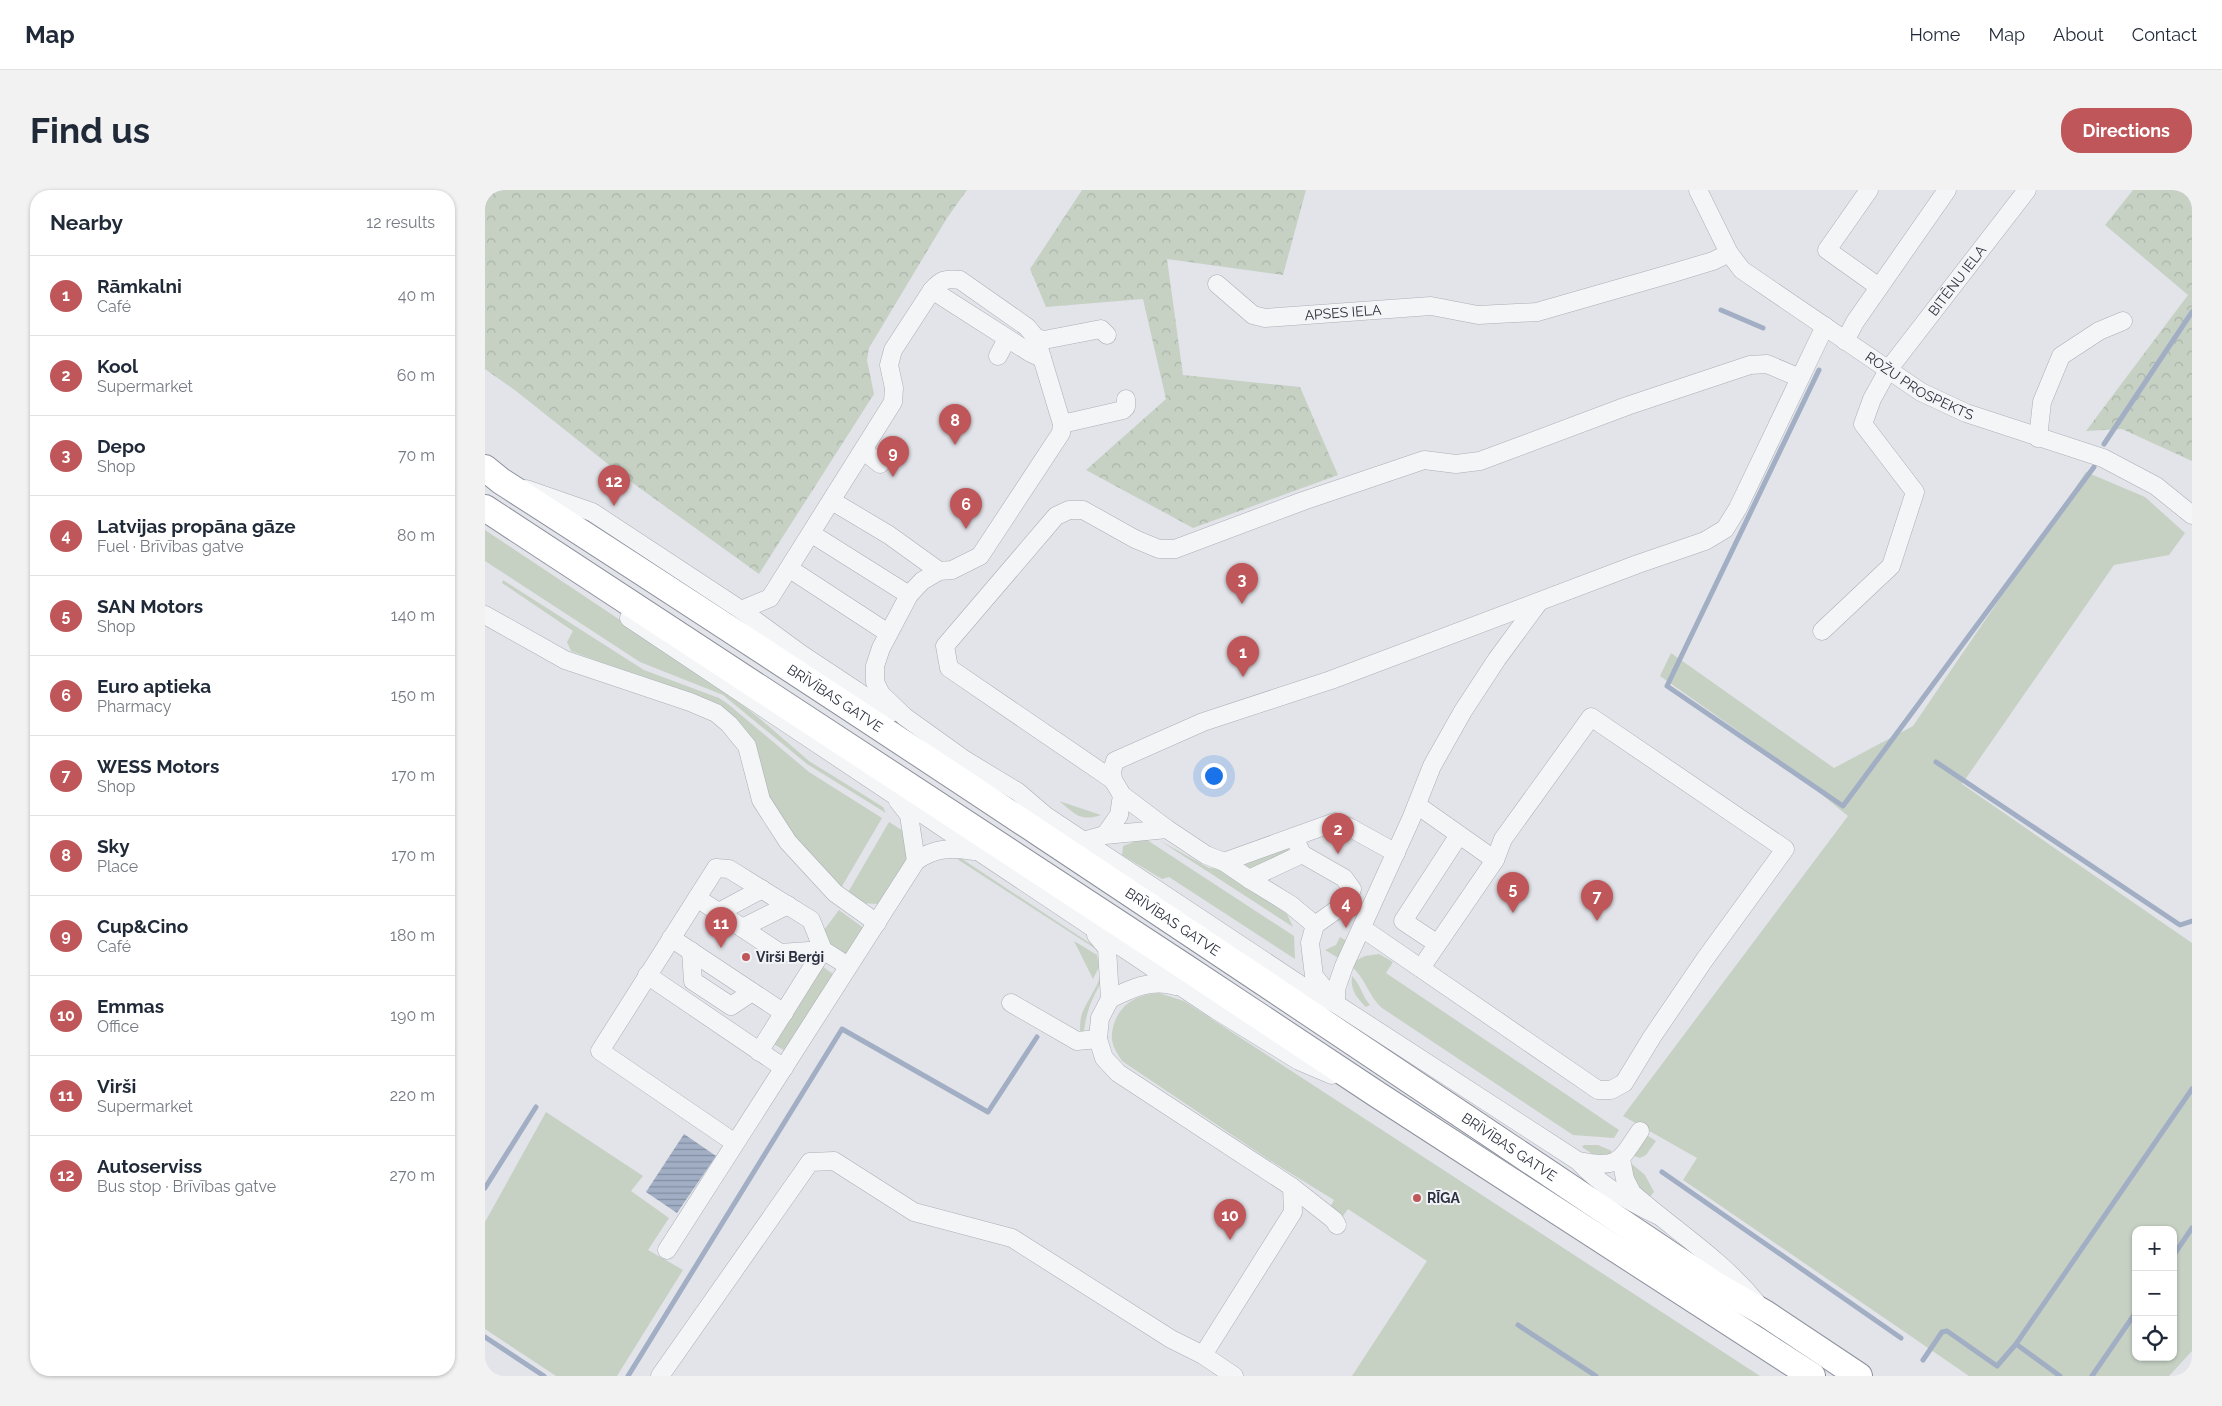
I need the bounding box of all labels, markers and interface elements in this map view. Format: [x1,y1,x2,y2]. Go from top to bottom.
text: Map [25,20,75,49]
text: Home [1909,24,1960,45]
text: Map [1988,24,2025,45]
text: About [2053,24,2104,45]
text: Contact [2132,24,2197,45]
button: Directions [2061,108,2192,153]
text: Find us [30,110,150,151]
text: Nearby [50,210,123,235]
text: 12 results [366,213,435,232]
street label: BITĒNU IELA [1925,242,1990,319]
text: Rāmkalni [97,275,182,297]
text: 1 [62,286,70,305]
text: 40 m [398,286,435,305]
text: Café [97,297,131,316]
street label: APSES IELA [1304,302,1382,323]
street label: ROŽU PROSPEKTS [1862,348,1976,423]
text: Kool [97,355,138,377]
text: 2 [61,366,71,385]
text: 60 m [397,366,435,385]
text: Supermarket [97,377,193,396]
pin: 8 [939,404,971,445]
text: Depo [97,435,146,457]
pin: 9 [877,436,909,477]
text: 3 [62,446,70,465]
text: 70 m [398,446,435,465]
text: Shop [97,457,135,476]
pin: 12 [598,465,630,506]
pin: 6 [950,488,982,529]
text: Latvijas propāna gāze [97,515,296,537]
text: 4 [61,526,71,545]
text: 80 m [397,526,435,545]
text: Fuel · Brīvības gatve [97,537,244,556]
pin: 3 [1226,563,1258,604]
text: SAN Motors [97,595,203,617]
text: 5 [62,606,70,625]
text: 140 m [391,606,435,625]
text: Shop [97,617,135,636]
pin: 1 [1227,636,1259,677]
street label: BRĪVĪBAS GATVE [784,661,886,735]
text: Euro aptieka [97,675,211,697]
text: 6 [61,686,71,705]
text: 150 m [391,686,435,705]
text: Pharmacy [97,697,171,716]
text: WESS Motors [97,755,219,777]
your location [1201,763,1227,789]
text: 7 [62,766,70,785]
text: 170 m [391,766,435,785]
text: Shop [97,777,135,796]
pin: 2 [1322,813,1354,854]
text: Sky [97,835,130,857]
text: 8 [61,846,71,865]
text: 170 m [391,846,435,865]
text: Place [97,857,138,876]
pin: 5 [1497,872,1529,913]
pin: 7 [1581,880,1613,921]
street label: BRĪVĪBAS GATVE [1122,884,1223,959]
pin: 4 [1330,887,1362,928]
pin: 11 [705,907,737,948]
text: Cup&Cino [97,915,188,937]
text: 9 [61,926,71,945]
text: 180 m [390,926,435,945]
text: Café [97,937,131,956]
place label: Virši Berģi [756,949,824,965]
marker: Virši Berģi [740,951,752,963]
text: Emmas [97,995,164,1017]
text: 10 [57,1006,75,1025]
text: 190 m [390,1006,435,1025]
text: Office [97,1017,139,1036]
text: Virši [97,1075,136,1097]
text: 11 [58,1086,74,1105]
text: 220 m [390,1086,435,1105]
text: Supermarket [97,1097,193,1116]
street label: BRĪVĪBAS GATVE [1459,1109,1560,1184]
text: Autoserviss [97,1155,202,1177]
text: 12 [58,1166,74,1185]
text: 270 m [390,1166,435,1185]
text: Bus stop · Brīvības gatve [97,1177,276,1196]
place label: RĪGA [1427,1189,1460,1206]
marker: RĪGA [1411,1192,1423,1204]
pin: 10 [1214,1199,1246,1240]
map controls [2132,1226,2177,1361]
button: + [2132,1226,2177,1271]
button: − [2132,1271,2177,1316]
button: locate [2132,1316,2177,1361]

